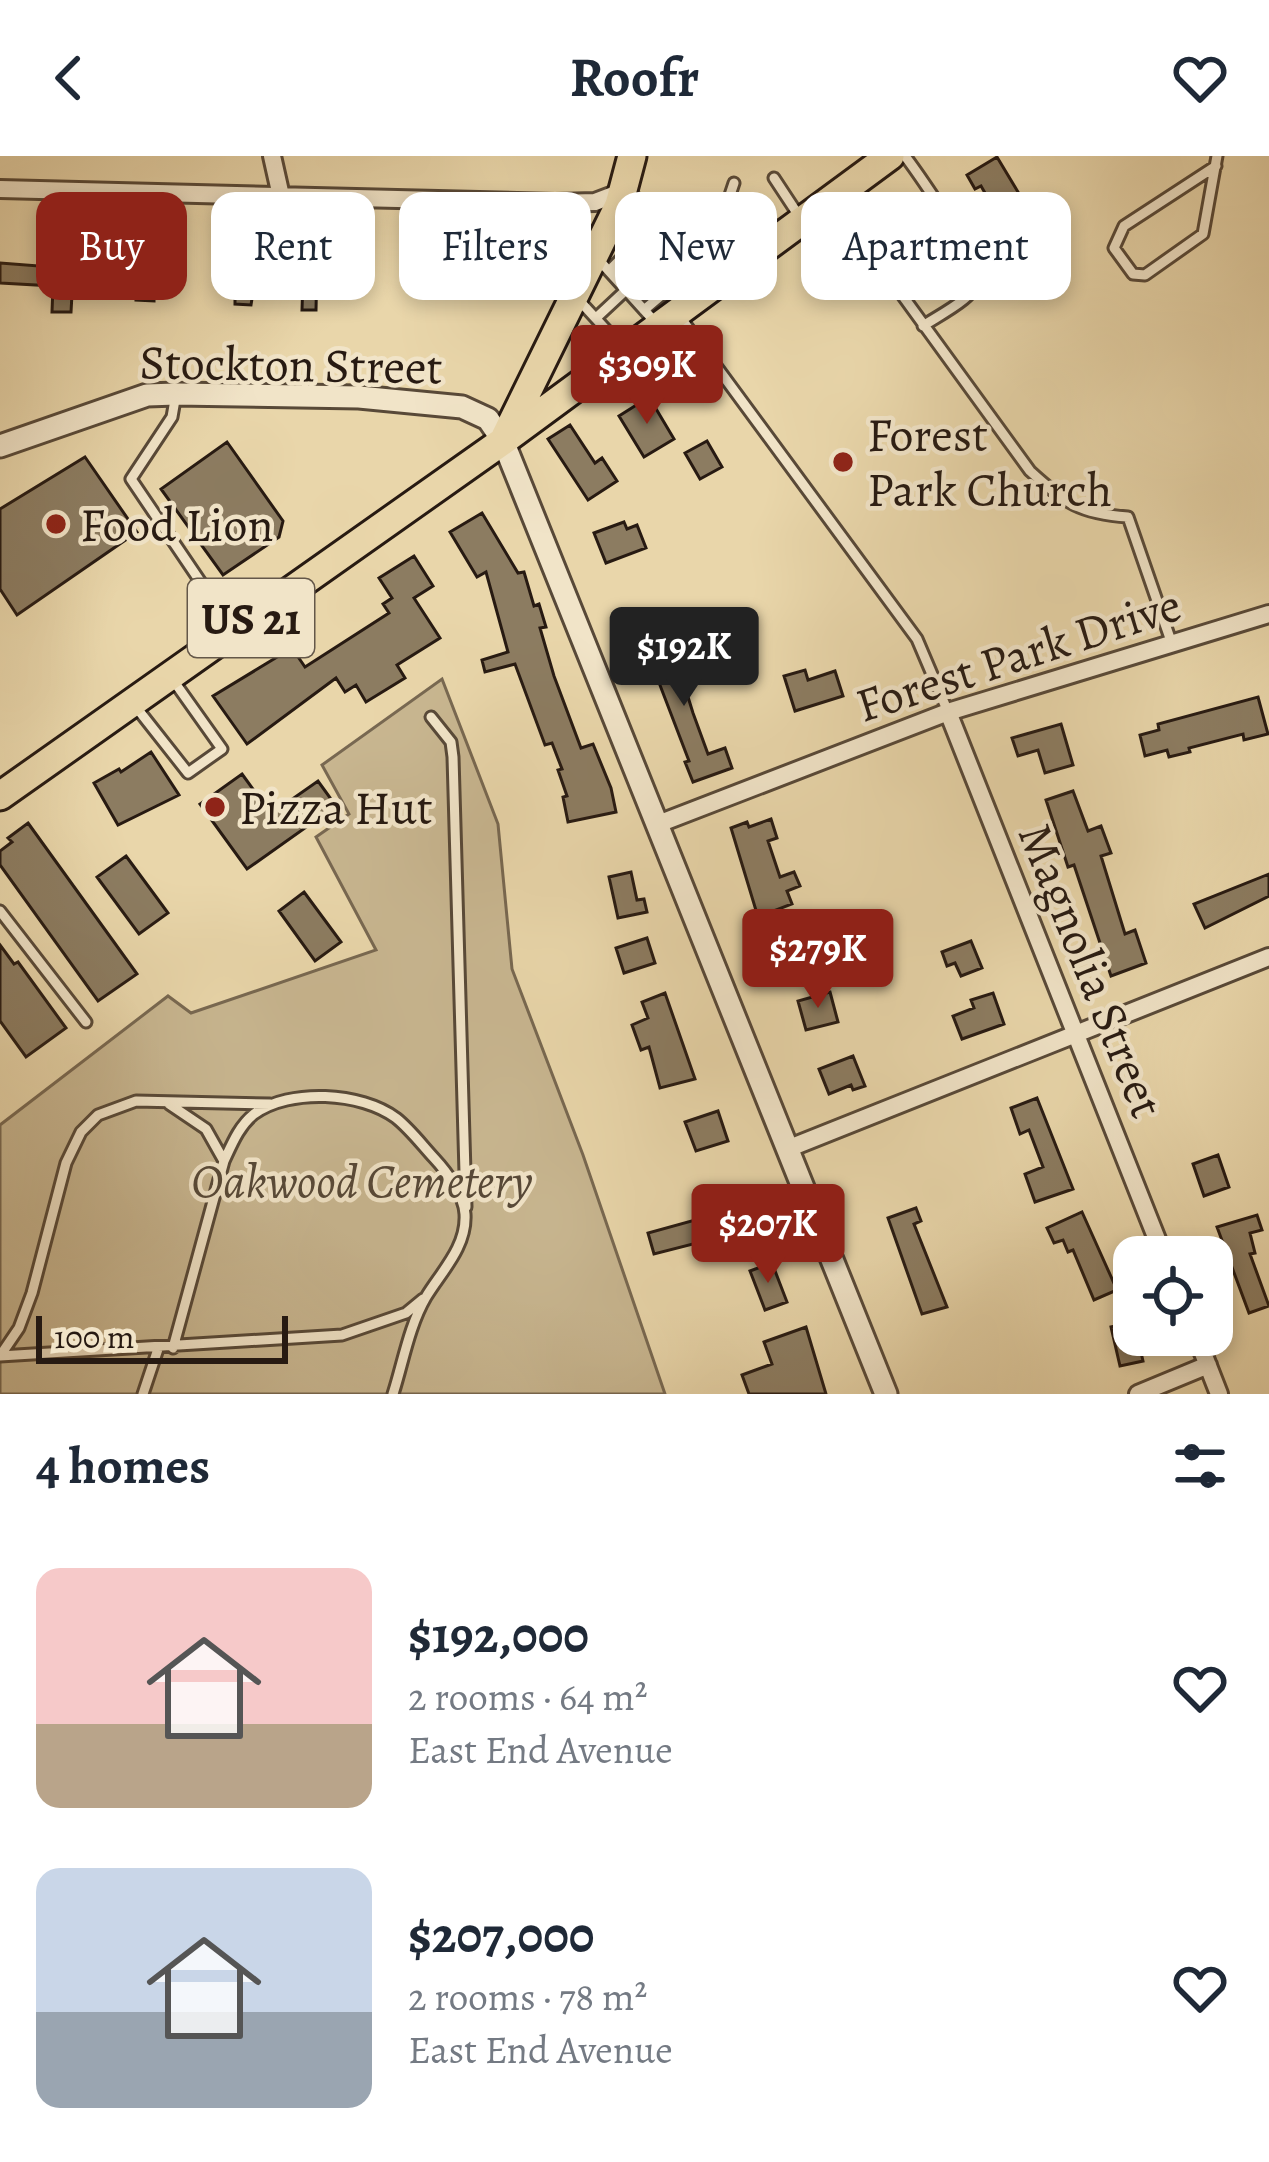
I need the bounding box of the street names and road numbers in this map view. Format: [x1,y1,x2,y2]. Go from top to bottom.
street label: Stockton Street [139,329,443,401]
street label: Forest Park Drive [848,571,1189,739]
road number: US 21 [188,579,314,657]
street label: Magnolia Street [1002,813,1180,1127]

